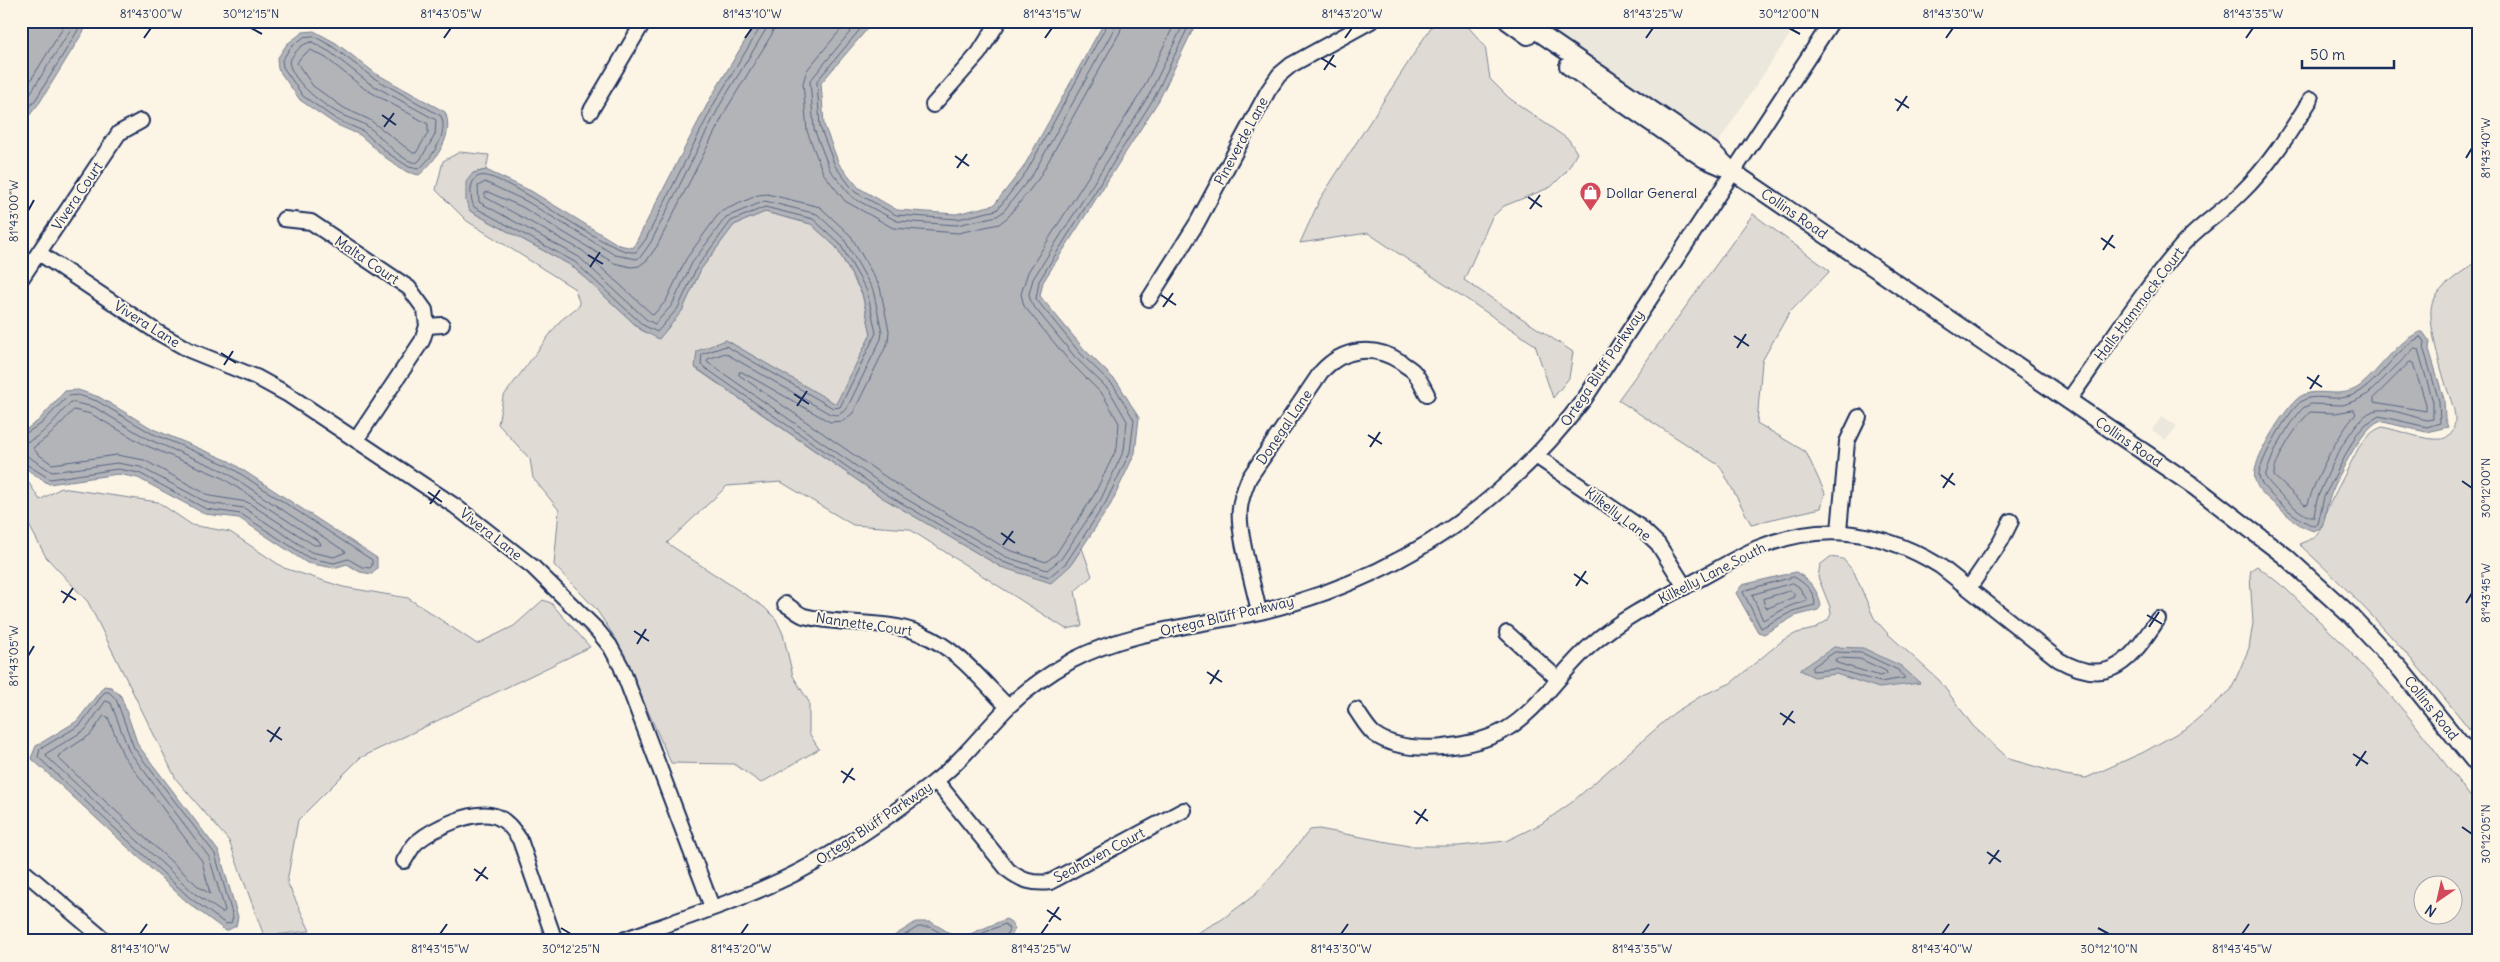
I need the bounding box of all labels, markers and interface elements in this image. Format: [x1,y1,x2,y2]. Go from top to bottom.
text: 81°43'00"W [120,6,182,21]
text: 30°12'15"N [223,6,279,21]
text: 81°43'05"W [420,6,482,21]
text: 81°43'10"W [722,6,782,21]
text: 81°43'15"W [1023,6,1081,21]
text: 81°43'20"W [1322,6,1383,21]
text: 81°43'25"W [1623,6,1683,21]
text: 30°12'00"N [1759,6,1819,21]
text: 81°43'30"W [1922,6,1984,21]
text: 81°43'35"W [2223,6,2283,21]
scale bar [2302,38,2395,70]
text: 50 m [2310,45,2345,64]
street label: Pineverde Lane [1210,94,1272,188]
text: 81°43'40"W [2478,117,2493,178]
street label: Vivera Court [48,158,107,234]
text: 81°43'00"W [6,180,21,242]
shop icon: Dollar General [1578,181,1602,212]
place label: Dollar General [1606,184,1697,202]
street label: Collins Road [1757,184,1831,243]
street label: Malta Court [331,232,403,288]
street label: Halls Hammock Court [2090,243,2188,364]
street label: Vivera Lane [111,297,183,351]
street label: Ortega Bluff Parkway [1556,306,1648,430]
street label: Donegal Lane [1252,386,1316,468]
street label: Collins Road [2092,413,2166,471]
text: 30°12'00"N [2478,458,2493,518]
street label: Kilkelly Lane [1581,483,1655,545]
street label: Vivera Lane [456,504,526,564]
street label: Kilkelly Lane South [1655,538,1769,608]
text: 81°43'45"W [2478,563,2493,623]
street label: Ortega Bluff Parkway [1158,592,1296,640]
street label: Nannette Court [815,608,914,640]
text: 81°43'05"W [6,625,21,687]
street label: Collins Road [2400,672,2463,744]
street label: Ortega Bluff Parkway [812,777,936,869]
text: 30°12'05"N [2478,804,2493,864]
street label: Seahaven Court [1050,823,1148,887]
north arrow [2412,874,2462,924]
text: N [2422,901,2440,921]
text: 81°43'10"W [110,941,170,956]
text: 81°43'15"W [411,941,469,956]
text: 30°12'25"N [542,941,600,956]
text: 81°43'20"W [711,941,772,956]
text: 81°43'25"W [1011,941,1071,956]
text: 81°43'30"W [1310,941,1372,956]
text: 81°43'35"W [1612,941,1672,956]
text: 81°43'40"W [1912,941,1973,956]
text: 30°12'10"N [2080,941,2138,956]
text: 81°43'45"W [2212,941,2272,956]

